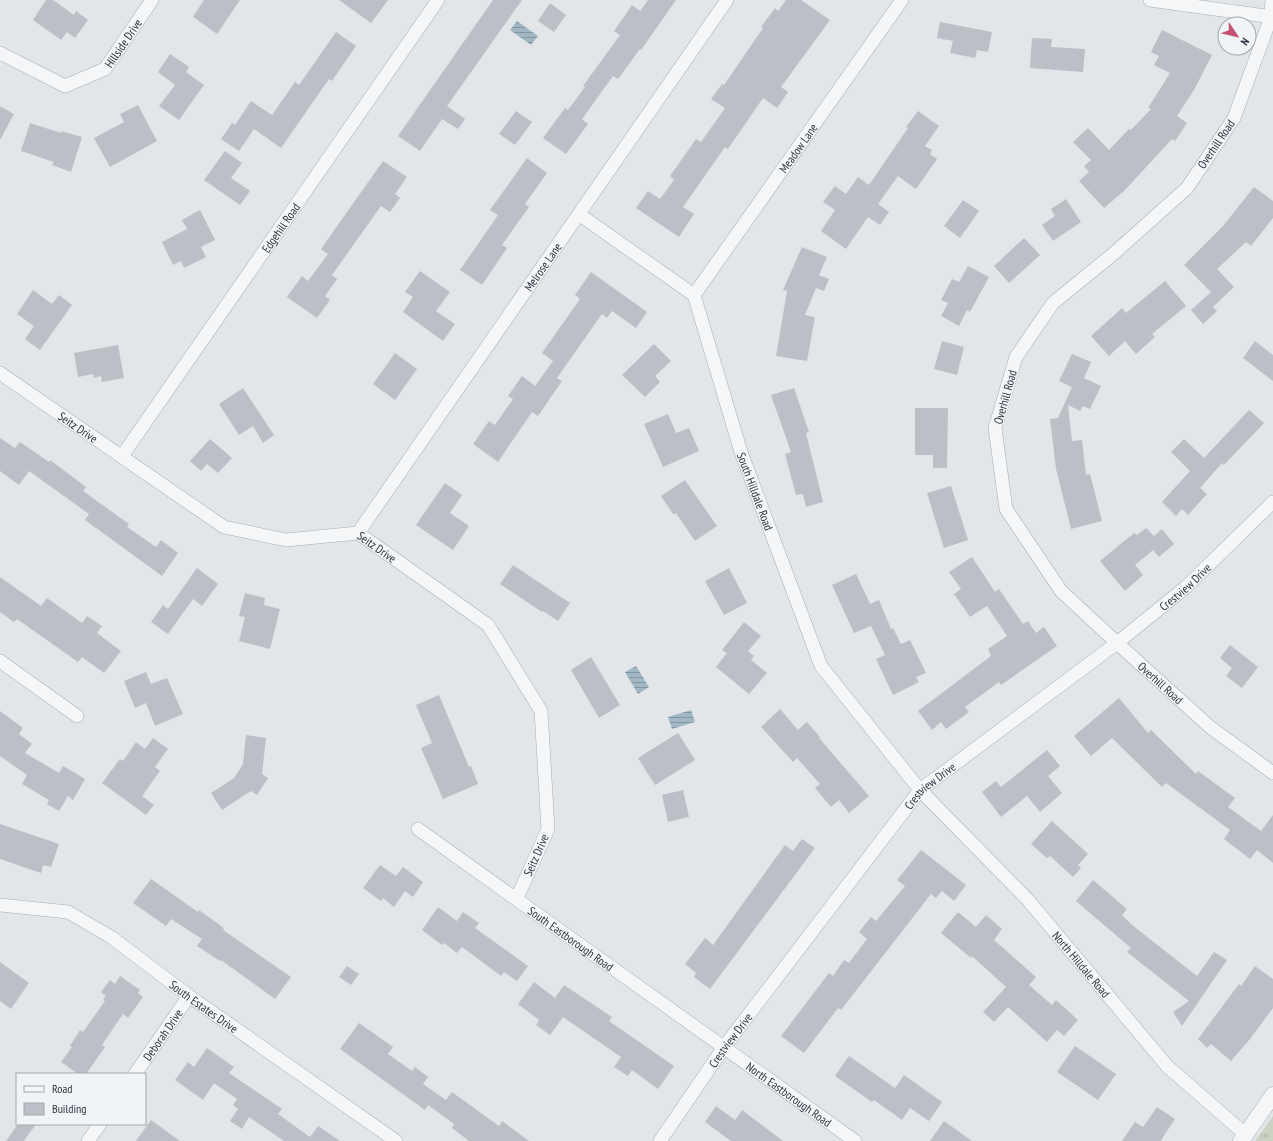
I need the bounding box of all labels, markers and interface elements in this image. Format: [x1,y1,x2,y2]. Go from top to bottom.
street label: Hillside Drive [101,16,145,70]
north arrow [1217,16,1257,56]
text: N [1238,35,1253,48]
street label: Overhill Road [1194,117,1238,171]
street label: Meadow Lane [775,120,820,176]
street label: Edgehill Road [258,200,303,255]
street label: Melrose Lane [521,240,564,294]
street label: Overhill Road [990,368,1020,426]
street label: Seitz Drive [56,408,101,446]
street label: South Hilldale Road [734,450,777,532]
street label: Seitz Drive [355,528,400,566]
street label: Crestview Drive [1156,560,1214,613]
street label: Overhill Road [1135,658,1187,707]
street label: Crestview Drive [901,759,958,812]
street label: Seitz Drive [520,832,552,878]
street label: South Eastborough Road [525,903,617,974]
street label: North Hilldale Road [1050,928,1114,1000]
street label: South Estates Drive [167,977,241,1036]
street label: Deborah Drive [139,1006,185,1063]
street label: Crestview Drive [705,1009,755,1070]
street label: North Eastborough Road [744,1058,835,1130]
legend [16,1073,146,1125]
text: Road [52,1081,72,1096]
text: Building [52,1101,87,1116]

